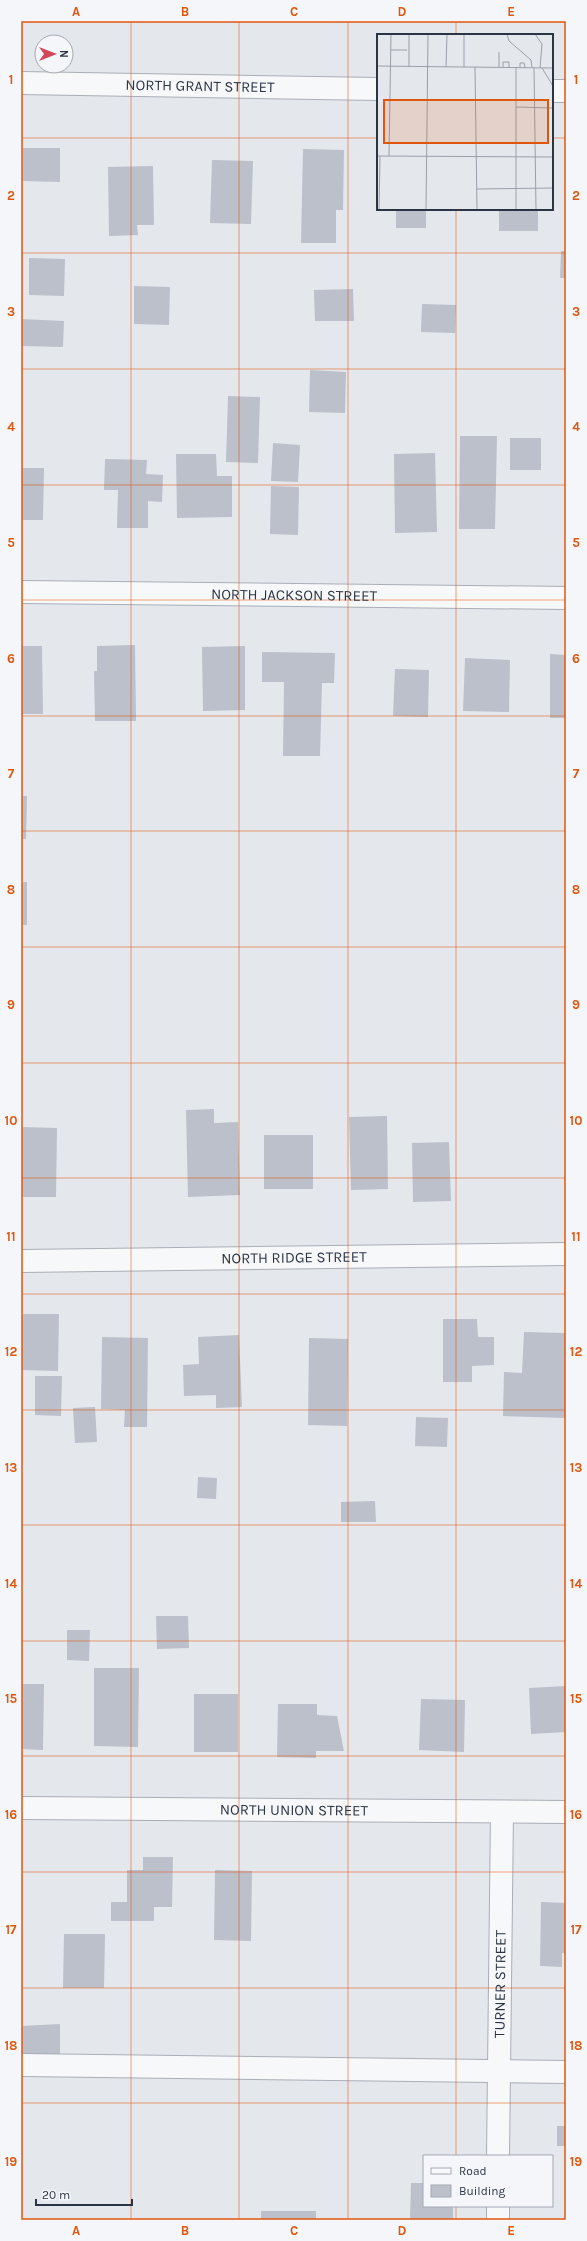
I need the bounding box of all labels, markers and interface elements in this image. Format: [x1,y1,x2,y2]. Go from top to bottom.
text: A [72,4,80,19]
text: B [181,4,189,19]
text: C [290,4,298,19]
text: D [398,4,407,19]
text: E [507,4,515,19]
north arrow [34,34,74,74]
inset map [377,34,553,210]
text: N [57,50,70,58]
text: 1 [9,72,13,87]
text: 1 [574,72,578,87]
street label: NORTH GRANT STREET [125,76,275,96]
text: 2 [7,188,15,203]
text: 2 [572,188,580,203]
text: 3 [7,304,15,319]
text: 3 [572,304,580,319]
text: 4 [7,419,15,434]
text: 4 [572,419,580,434]
text: 5 [7,535,15,550]
text: 5 [572,535,580,550]
street label: NORTH JACKSON STREET [211,585,378,605]
text: 6 [7,651,15,666]
text: 6 [572,651,580,666]
text: 7 [8,766,15,781]
text: 7 [573,766,580,781]
text: 8 [7,882,15,897]
text: 8 [572,882,580,897]
text: 9 [7,997,15,1012]
text: 9 [572,997,580,1012]
text: 10 [5,1113,17,1128]
text: 10 [570,1113,582,1128]
text: 11 [6,1229,16,1244]
text: 11 [571,1229,581,1244]
street label: NORTH RIDGE STREET [221,1248,367,1267]
text: 12 [5,1344,17,1359]
text: 12 [570,1344,582,1359]
text: 13 [5,1460,17,1475]
text: 13 [570,1460,582,1475]
text: 14 [5,1576,17,1591]
text: 14 [570,1576,582,1591]
text: 15 [5,1691,18,1706]
text: 15 [570,1691,583,1706]
street label: NORTH UNION STREET [220,1800,369,1820]
text: 16 [5,1807,17,1822]
text: 16 [570,1807,582,1822]
text: 17 [5,1922,17,1937]
text: 17 [570,1922,582,1937]
street label: TURNER STREET [490,1929,510,2038]
text: 18 [4,2038,18,2053]
text: 18 [569,2038,583,2053]
text: 19 [5,2154,17,2169]
text: 19 [570,2154,582,2169]
legend [423,2155,553,2207]
text: Road [459,2164,487,2178]
scale bar [36,2181,132,2207]
text: Building [459,2184,506,2198]
text: 20 m [42,2188,70,2202]
text: A [72,2223,80,2238]
text: B [181,2223,189,2238]
text: C [290,2223,298,2238]
text: D [398,2223,407,2238]
text: E [507,2223,515,2238]

